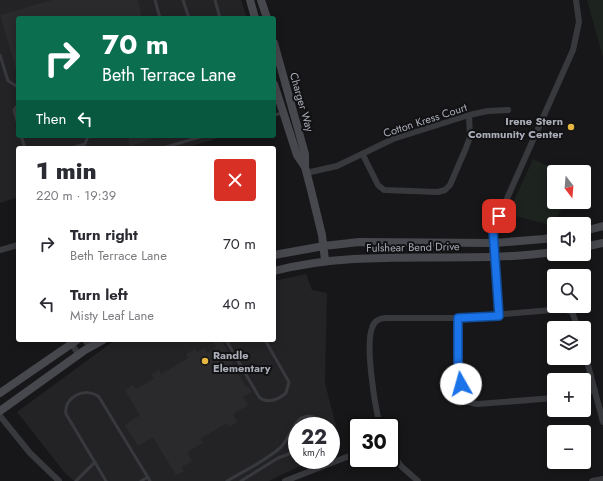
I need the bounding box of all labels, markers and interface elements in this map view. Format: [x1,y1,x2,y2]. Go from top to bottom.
text: 70 m [102,24,169,65]
icon: right [36,32,88,84]
text: Beth Terrace Lane [102,62,236,88]
street label: Charger Way [286,70,318,134]
street label: Cotton Kress Court [381,99,469,141]
text: Then [36,108,66,130]
icon: left [74,108,96,130]
place label: Irene Stern Community Center [468,113,563,142]
marker: Irene Stern Community Center [566,122,576,132]
text: 1 min [36,153,97,188]
button: close [214,159,256,201]
north arrow [547,165,591,209]
map controls [547,165,591,469]
text: 220 m · 19:39 [36,186,116,205]
pin [482,199,516,233]
icon: arrive [488,205,510,227]
button: sound [547,217,591,261]
text: Turn right [70,224,138,246]
icon: right [36,233,58,255]
text: 70 m [223,233,256,255]
street label: Fulshear Bend Drive [366,238,460,256]
text: Beth Terrace Lane [70,246,167,265]
button: search [547,269,591,313]
text: Turn left [70,284,128,306]
icon: left [36,293,58,315]
text: 40 m [222,293,256,315]
text: Misty Leaf Lane [70,306,154,325]
button: layers [547,321,591,365]
place label: Randle Elementary [213,347,271,376]
marker: Randle Elementary [200,356,210,366]
position arrow [440,363,482,405]
button: + [547,373,591,417]
speed limit sign: 30 [348,417,400,469]
text: 22 [301,423,327,452]
button: − [547,425,591,469]
text: km/h [303,445,325,460]

